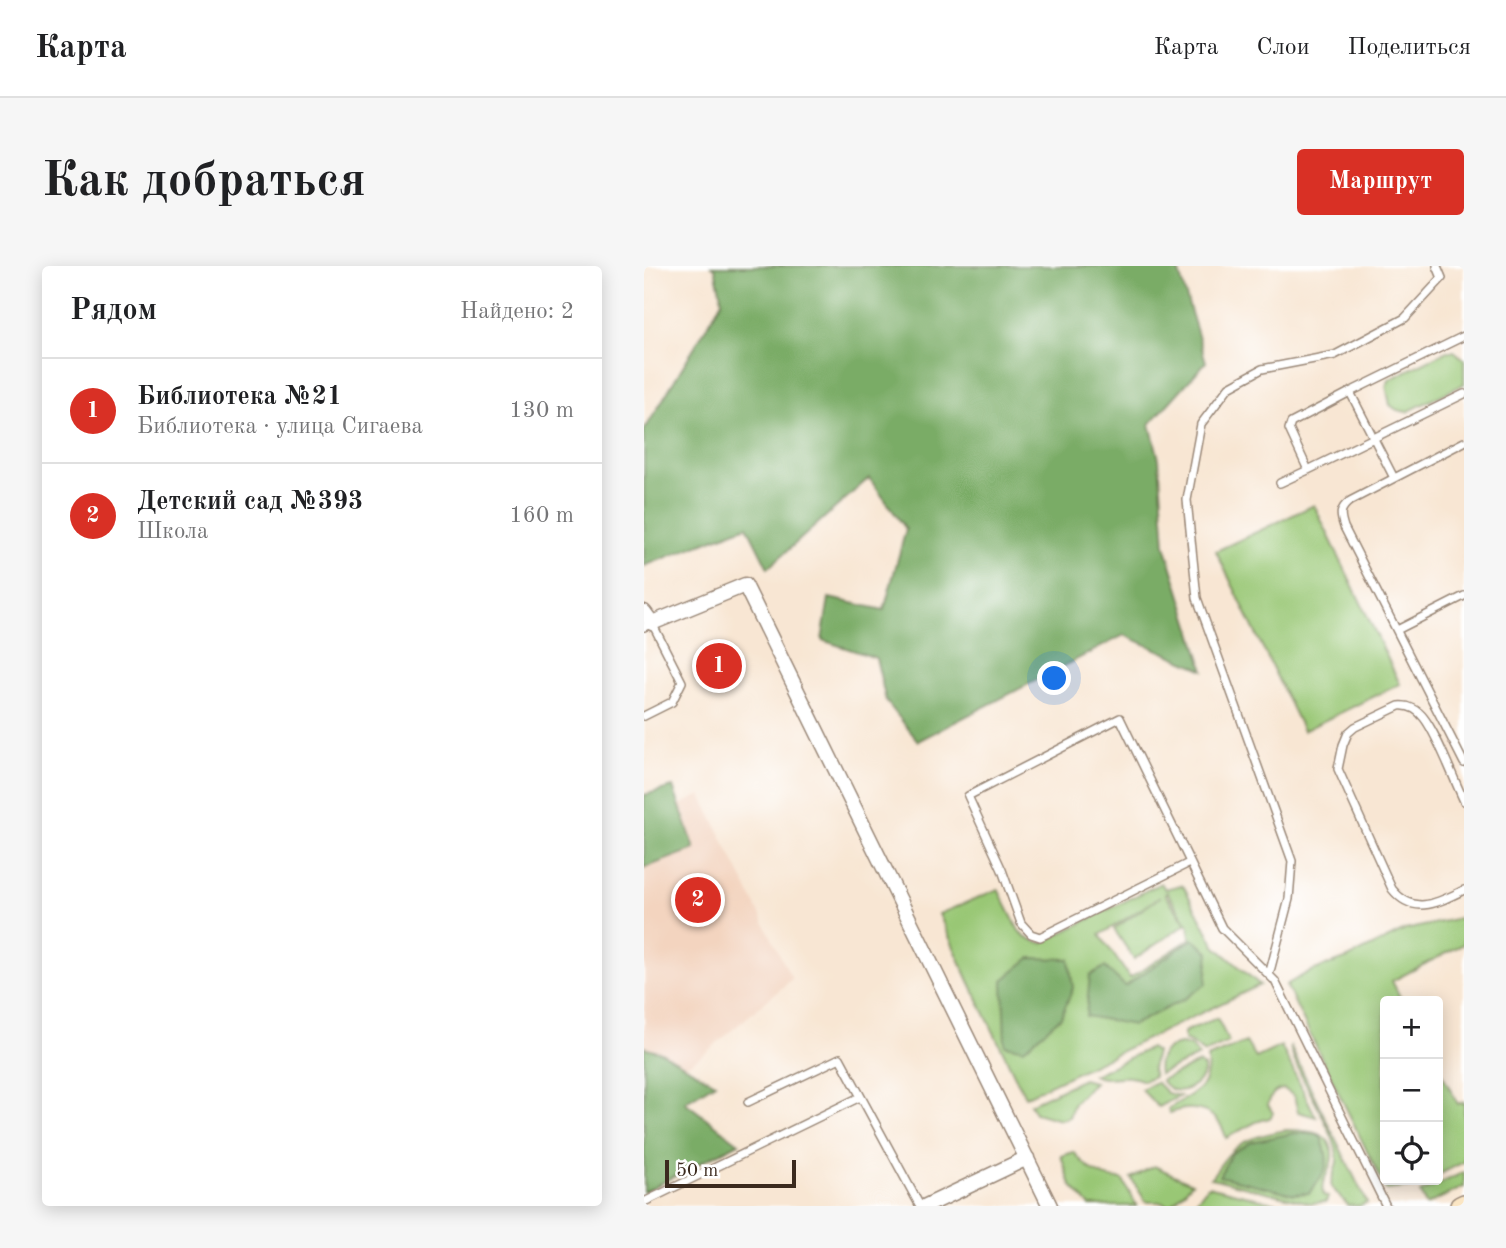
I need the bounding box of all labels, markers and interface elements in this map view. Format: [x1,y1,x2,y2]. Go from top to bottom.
text: Карта [35,32,127,65]
text: Карта [1154,36,1219,60]
text: Слои [1257,36,1310,60]
text: Поделиться [1348,36,1471,60]
button: Маршрут [1297,149,1464,215]
text: Как добраться [42,158,366,207]
text: Рядом [70,296,157,326]
text: Найдено: 2 [460,300,574,323]
text: Библиотека №21 [137,384,342,410]
text: 1 [86,399,100,422]
text: 130 m [509,399,574,422]
text: Библиотека · улица Сигаева [137,415,423,438]
text: Детский сад №393 [137,489,363,515]
text: 2 [86,504,100,527]
text: 160 m [509,504,574,527]
text: Школа [137,520,208,543]
pin: 1 [696,640,742,692]
your location [1037,661,1071,695]
pin: 2 [675,874,721,926]
map controls [1380,996,1443,1185]
button: + [1380,996,1443,1059]
button: − [1380,1059,1443,1122]
button: locate [1380,1122,1443,1185]
scale bar [665,1157,796,1189]
text: 50 m [676,1162,718,1181]

